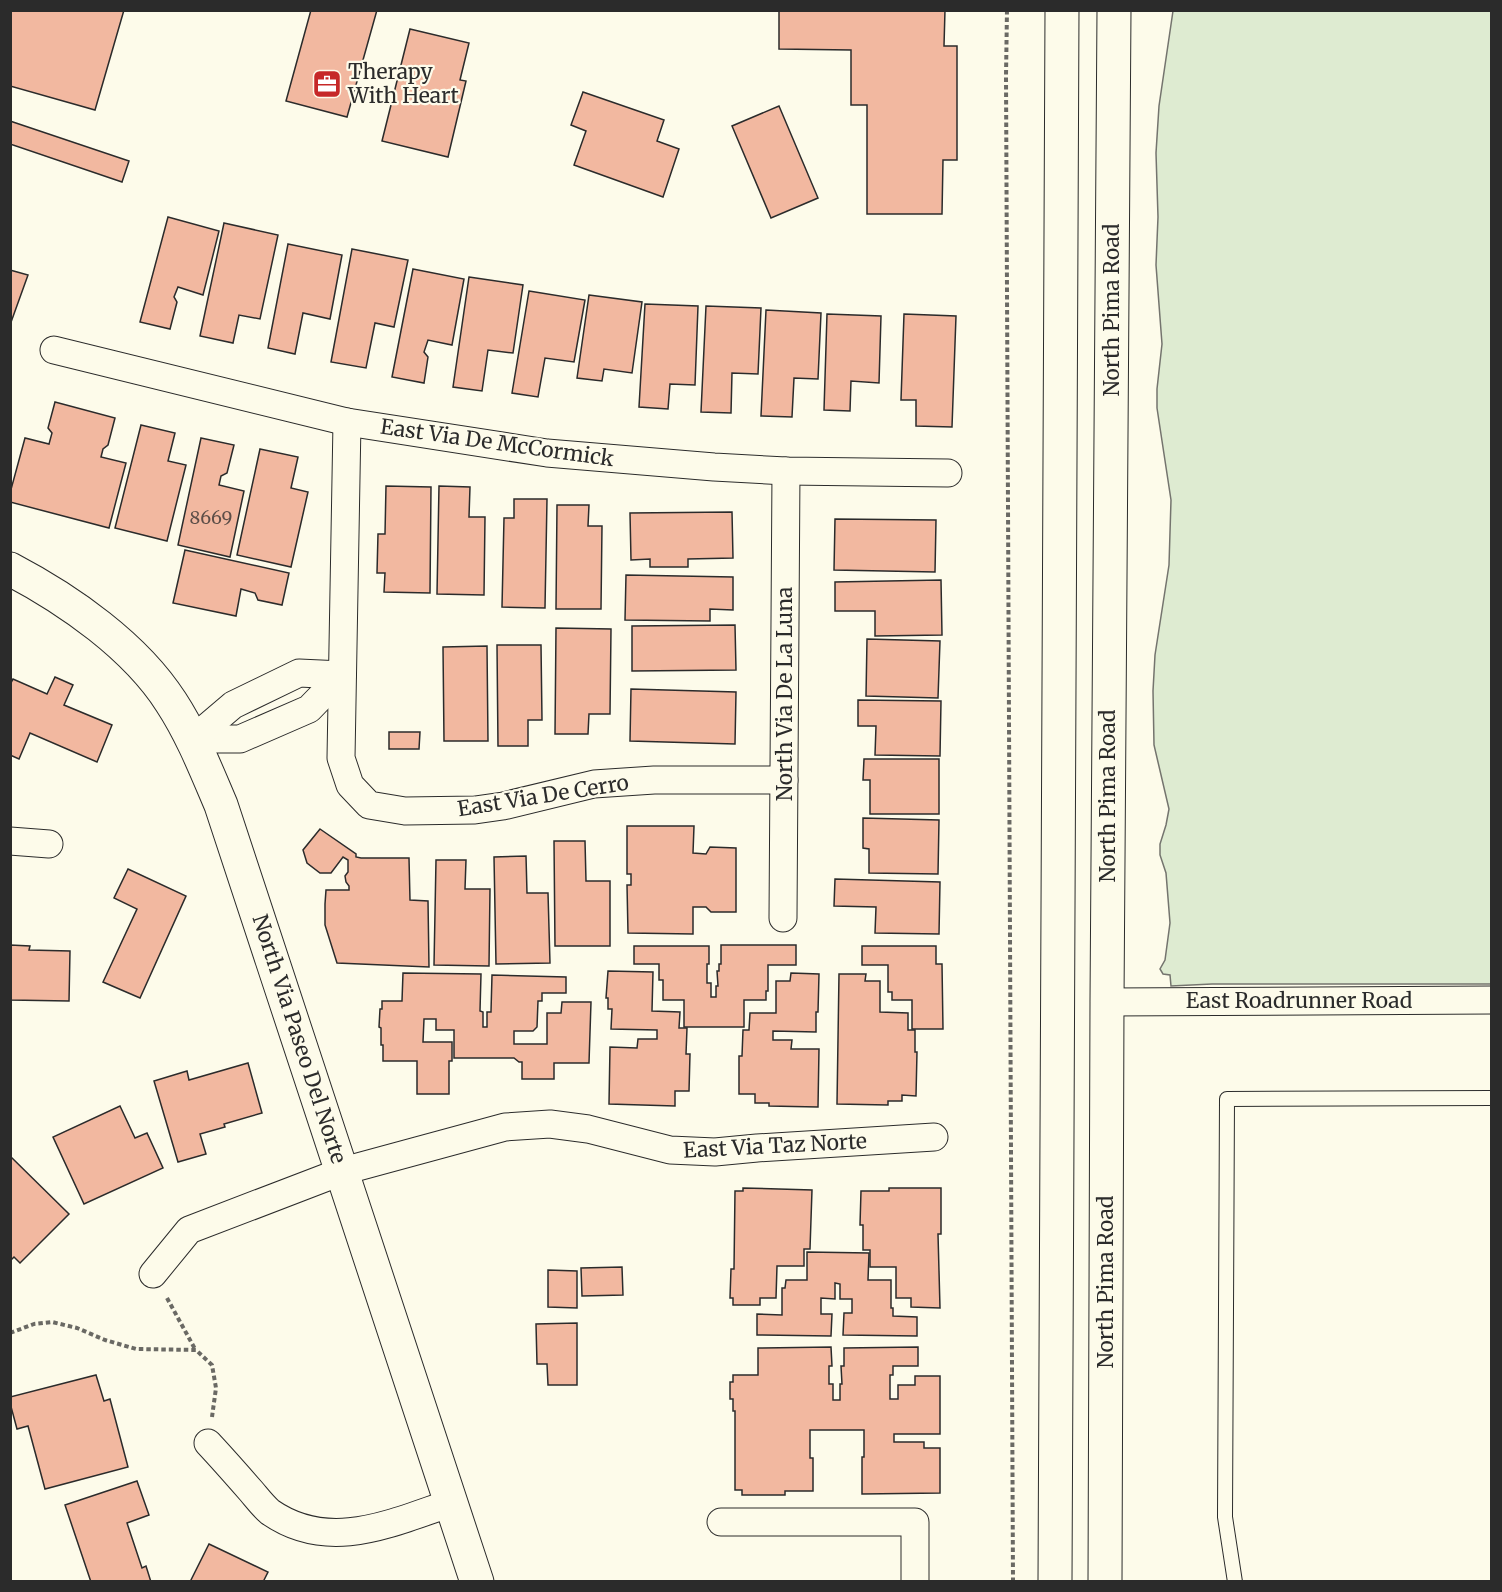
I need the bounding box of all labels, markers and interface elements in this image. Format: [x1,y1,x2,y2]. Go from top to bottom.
place label: Therapy With Heart [347,58,459,109]
office icon: Therapy With Heart [311,68,343,100]
street label: North Pima Road [1098,223,1125,396]
street label: East Via De McCormick [379,413,616,472]
house number: 8669 [190,506,232,529]
street label: North Via De La Luna [771,587,798,801]
street label: North Pima Road [1094,709,1121,882]
street label: East Via De Cerro [455,769,630,822]
street label: North Via Paseo Del Norte [246,911,353,1167]
street label: East Roadrunner Road [1186,987,1413,1014]
street label: East Via Taz Norte [682,1127,868,1164]
street label: North Pima Road [1092,1195,1119,1368]

